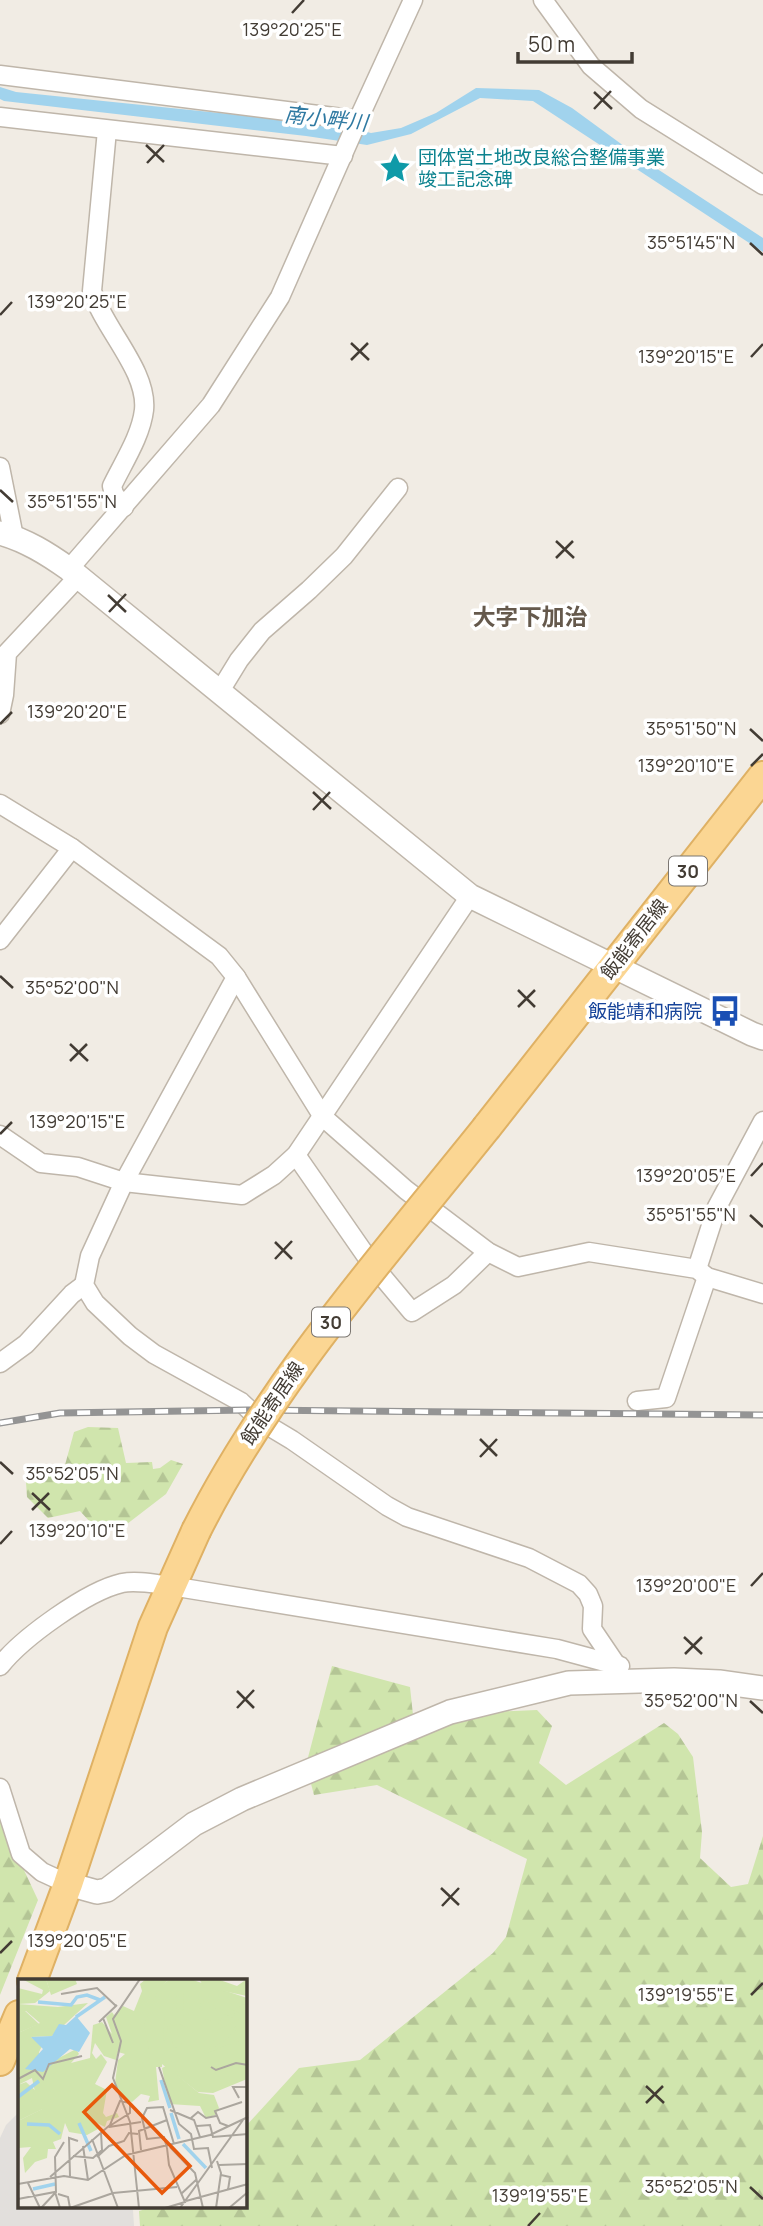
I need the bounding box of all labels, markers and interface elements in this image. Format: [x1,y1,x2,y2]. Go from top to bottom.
text: 139°20'25"E [242,17,342,41]
scale bar [518,21,632,65]
text: 50 m [528,30,575,58]
water label: 南小畔川 [283,100,371,137]
place label: 団体営土地改良総合整備事業 竣工記念碑 [418,144,665,192]
place icon: 団体営土地改良総合整備事業 竣工記念碑 [378,151,412,185]
text: 35°51'45"N [647,230,735,254]
text: 139°20'25"E [27,289,127,313]
text: 139°20'15"E [638,344,734,368]
text: 35°51'55"N [27,489,117,513]
district label: 大字下加治 [473,600,588,632]
text: 139°20'20"E [27,699,127,723]
text: 35°51'50"N [646,716,736,740]
text: 139°20'10"E [638,753,734,777]
road number: 30 [669,856,707,886]
street label: 飯能寄居線 [595,894,673,984]
text: 35°52'00"N [25,975,119,999]
bus stop icon: 飯能靖和病院 [708,994,742,1028]
place label: 飯能靖和病院 [588,998,702,1024]
text: 139°20'15"E [29,1109,125,1133]
text: 139°20'05"E [636,1163,736,1187]
text: 35°51'55"N [646,1202,736,1226]
road number: 30 [312,1308,350,1336]
street label: 飯能寄居線 [235,1356,309,1450]
text: 35°52'05"N [25,1461,119,1485]
text: 139°20'10"E [29,1518,125,1542]
text: 139°20'00"E [636,1573,736,1597]
text: 35°52'00"N [644,1688,738,1712]
text: 139°20'05"E [27,1928,127,1952]
inset map [18,1979,247,2208]
text: 139°19'55"E [638,1982,734,2006]
text: 35°52'05"N [644,2174,738,2198]
text: 139°19'55"E [492,2183,588,2207]

